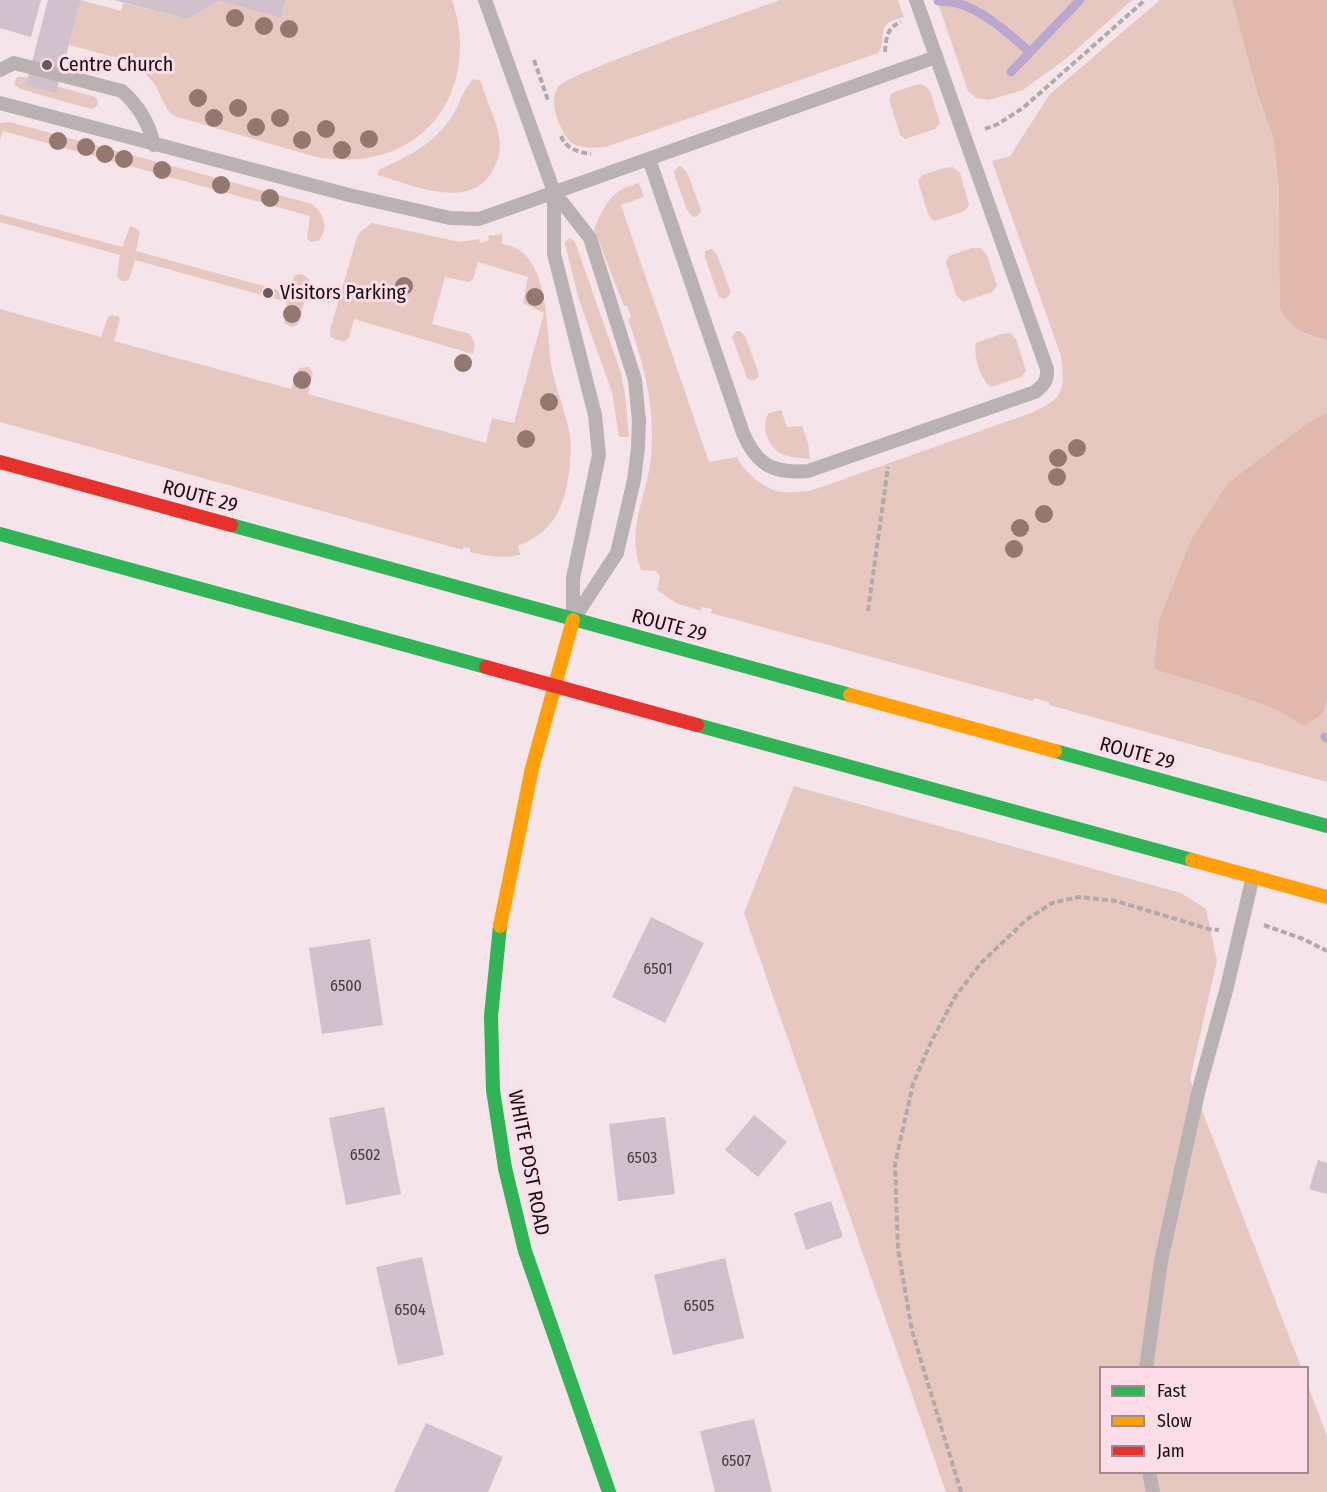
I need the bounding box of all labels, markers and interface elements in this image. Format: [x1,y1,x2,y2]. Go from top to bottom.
place label: Centre Church [59,53,173,77]
marker: Centre Church [40,58,54,72]
place label: Visitors Parking [280,281,406,305]
marker: Visitors Parking [261,286,275,300]
street label: ROUTE 29 [160,475,240,519]
street label: ROUTE 29 [629,604,709,648]
street label: ROUTE 29 [1097,732,1177,776]
house number: 6501 [643,960,673,980]
house number: 6500 [330,977,362,997]
street label: WHITE POST ROAD [502,1088,554,1238]
house number: 6502 [350,1146,380,1166]
house number: 6503 [627,1149,657,1169]
house number: 6505 [684,1297,714,1317]
house number: 6504 [394,1301,426,1321]
legend [1099,1366,1309,1474]
text: Fast [1157,1380,1186,1402]
text: Slow [1157,1410,1192,1432]
text: Jam [1157,1440,1185,1462]
house number: 6507 [721,1452,751,1472]

